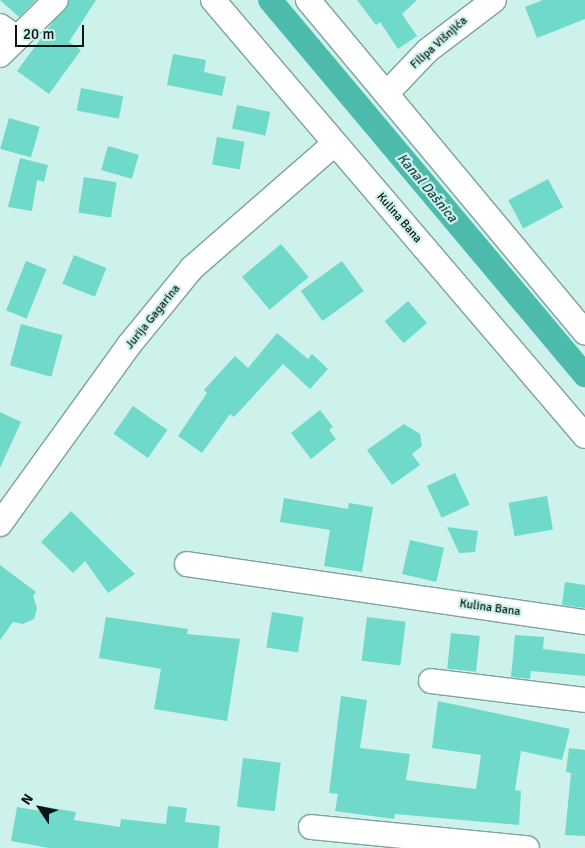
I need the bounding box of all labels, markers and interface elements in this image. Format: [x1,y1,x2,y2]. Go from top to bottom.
street label: Filipa Višnjića [408,14,470,72]
scale bar [18,15,86,47]
text: 20 m [23,25,54,43]
water label: Kanal Dašnica [393,150,461,226]
street label: Kulina Bana [373,190,425,246]
street label: Jurija Gagarina [123,282,183,352]
street label: Kulina Bana [459,597,521,619]
north arrow [15,783,65,833]
text: N [17,791,37,808]

